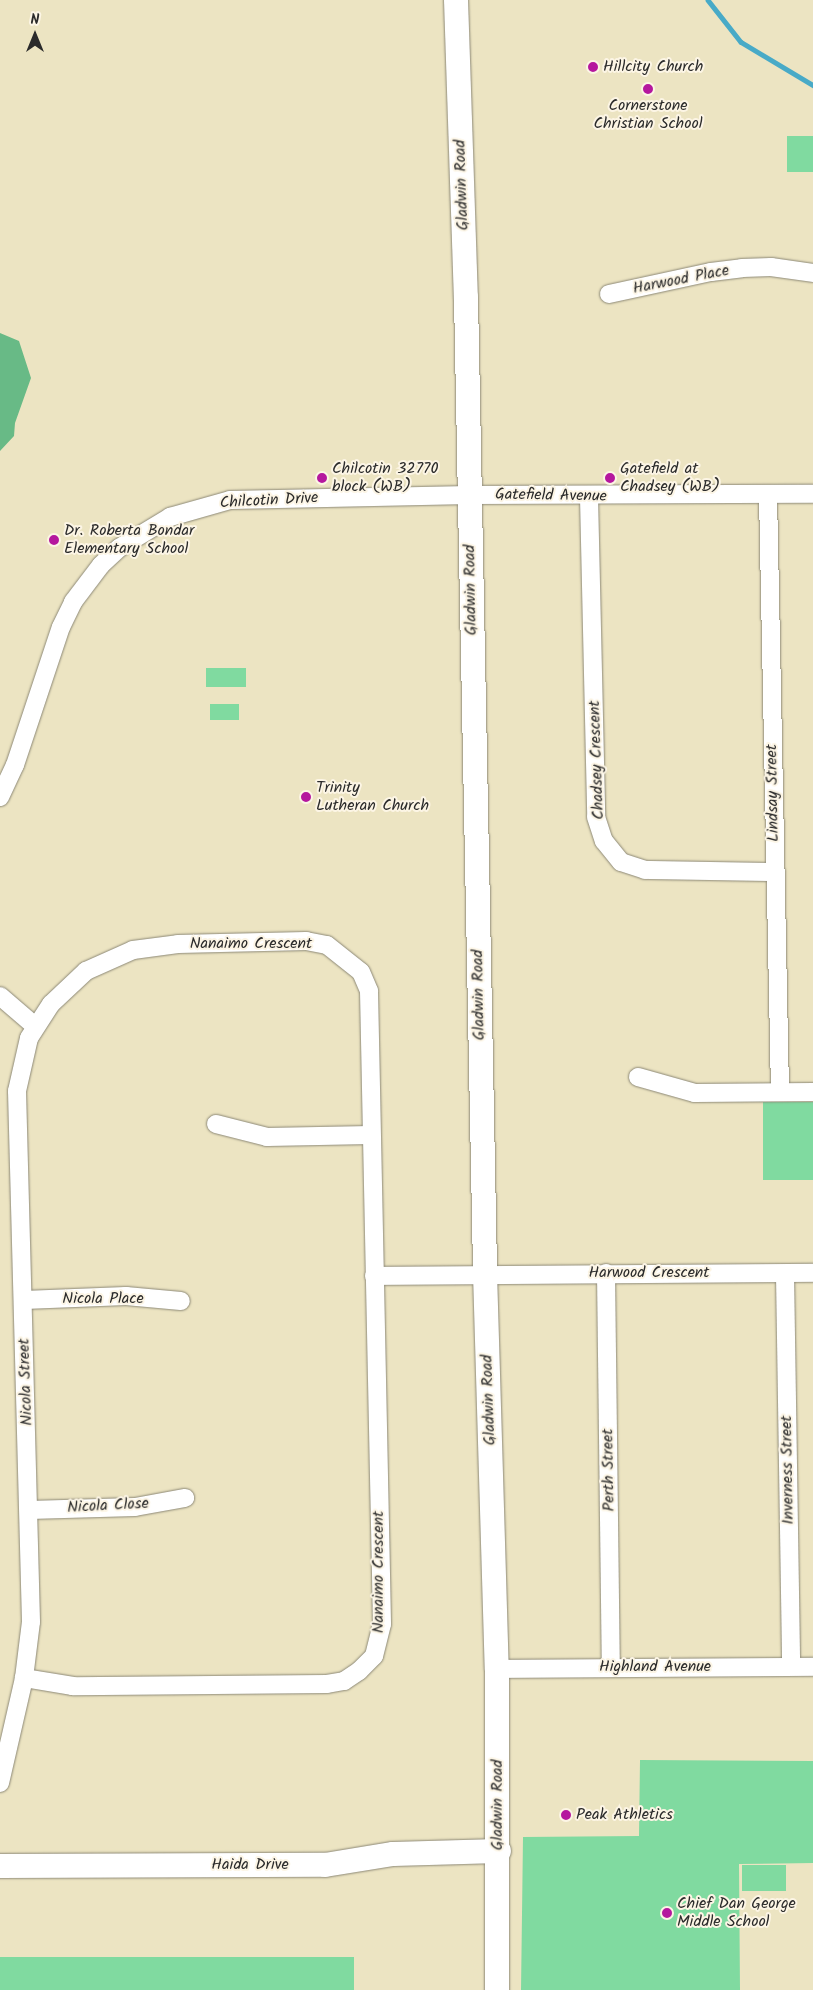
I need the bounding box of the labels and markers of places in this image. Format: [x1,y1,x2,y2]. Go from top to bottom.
place label: Hillcity Church [603,57,703,77]
marker: Hillcity Church [587,61,599,73]
marker: Cornerstone Christian School [642,83,654,95]
place label: Cornerstone Christian School [593,96,703,134]
place label: Chilcotin 32770 block (WB) [332,459,438,497]
place label: Gatefield at Chadsey (WB) [620,459,720,497]
marker: Chilcotin 32770 block (WB) [316,472,328,484]
marker: Gatefield at Chadsey (WB) [604,472,616,484]
place label: Dr. Roberta Bondar Elementary School [64,521,194,559]
marker: Dr. Roberta Bondar Elementary School [48,534,60,546]
place label: Trinity Lutheran Church [316,778,429,816]
marker: Trinity Lutheran Church [300,791,312,803]
place label: Peak Athletics [576,1805,673,1825]
marker: Peak Athletics [560,1809,572,1821]
place label: Chief Dan George Middle School [677,1894,796,1932]
marker: Chief Dan George Middle School [661,1907,673,1919]

